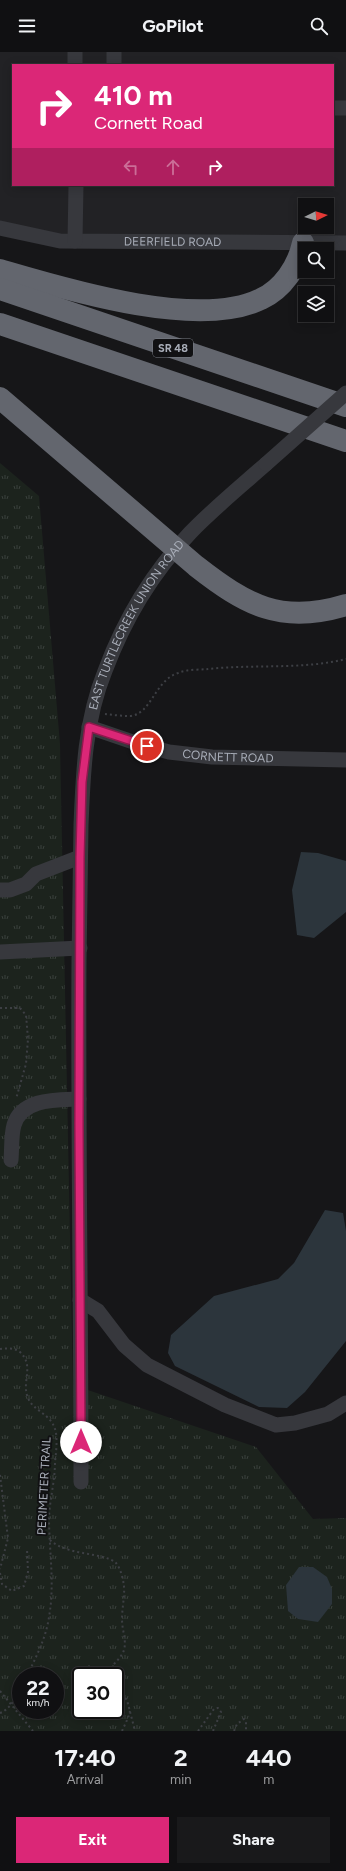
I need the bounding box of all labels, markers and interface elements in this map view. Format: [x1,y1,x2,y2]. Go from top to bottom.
icon: menu [16,15,38,37]
text: GoPilot [142,15,204,37]
icon: search [308,15,330,37]
text: 410 m [94,78,173,112]
icon: right [28,80,80,132]
text: Cornett Road [94,112,203,134]
icon: left [120,156,142,178]
icon: ahead [162,156,184,178]
icon: right [204,156,226,178]
north arrow [298,198,334,234]
map controls [298,198,334,322]
street label: DEERFIELD ROAD [124,234,221,249]
button: search [298,242,334,278]
button: layers [298,286,334,322]
road number: SR 48 [153,339,193,357]
street label: EAST TURTLECREEK UNION ROAD [86,537,187,711]
pin [130,729,164,763]
icon: arrive [136,735,158,757]
street label: CORNETT ROAD [182,747,274,765]
position arrow [60,1421,102,1463]
street label: PERIMETER TRAIL [34,1436,54,1535]
speed limit sign: 30 [72,1667,124,1719]
text: 22 [26,1676,50,1700]
text: km/h [27,1696,49,1709]
text: 17:40 [54,1743,116,1772]
text: 2 [174,1743,188,1772]
text: 440 [246,1743,292,1772]
text: Arrival [67,1772,103,1787]
text: min [170,1772,191,1787]
text: m [263,1772,274,1787]
button: Exit [16,1817,169,1863]
button: Share [177,1817,330,1863]

